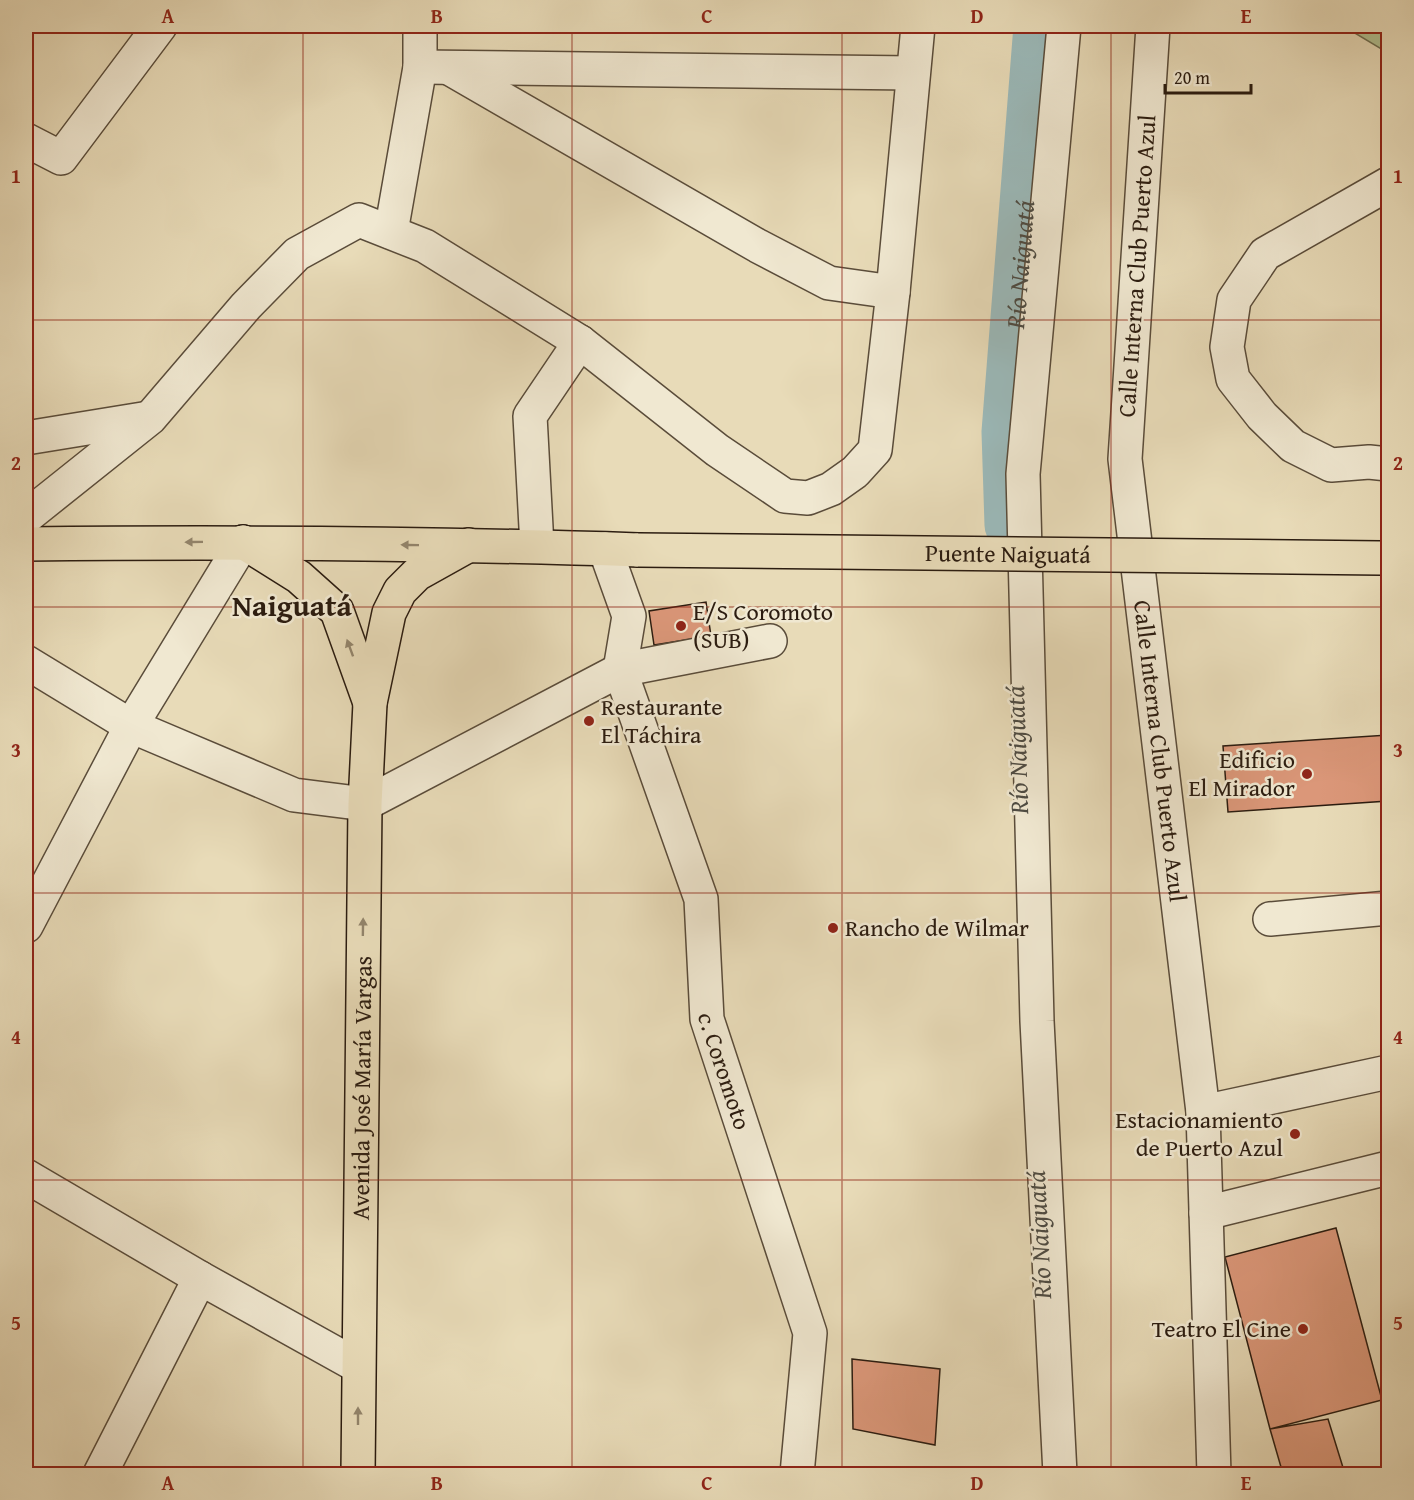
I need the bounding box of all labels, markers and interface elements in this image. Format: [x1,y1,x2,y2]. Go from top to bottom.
text: A [162,1,175,30]
text: B [431,1,443,30]
text: C [701,1,713,30]
text: D [970,1,984,30]
text: E [1241,1,1252,30]
scale bar [1165,57,1250,95]
text: 20 m [1174,64,1210,91]
street label: Calle Interna Club Puerto Azul [1108,113,1165,418]
text: 1 [11,161,21,190]
text: 1 [1393,161,1403,190]
water label: Río Naiguatá [995,199,1044,331]
text: 2 [11,448,21,477]
text: 2 [1393,448,1403,477]
street label: Puente Naiguatá [925,535,1092,572]
one-way arrow [185,538,204,547]
one-way arrow [401,540,420,549]
district label: Naiguatá [232,583,353,627]
place label: E/S Coromoto (SUB) [693,594,833,657]
street label: Calle Interna Club Puerto Azul [1125,598,1196,904]
marker: E/S Coromoto (SUB) [674,619,688,633]
one-way arrow [345,638,355,656]
water label: Río Naiguatá [995,685,1038,816]
place label: Restaurante El Táchira [601,689,723,752]
marker: Restaurante El Táchira [582,714,596,728]
text: 3 [11,735,21,764]
text: 3 [1393,735,1403,764]
place label: Edificio El Mirador [1188,742,1295,805]
marker: Edificio El Mirador [1300,767,1314,781]
place label: Rancho de Wilmar [845,910,1029,945]
one-way arrow [358,918,368,937]
marker: Rancho de Wilmar [826,921,840,935]
street label: Avenida José María Vargas [343,956,380,1220]
street label: c. Coromoto [690,1012,760,1134]
text: 4 [11,1022,21,1051]
text: 4 [1393,1022,1403,1051]
place label: Estacionamiento de Puerto Azul [1115,1102,1283,1165]
marker: Estacionamiento de Puerto Azul [1288,1127,1302,1141]
water label: Río Naiguatá [1016,1170,1061,1301]
text: 5 [11,1308,21,1337]
text: 5 [1393,1308,1403,1337]
place label: Teatro El Cine [1152,1311,1291,1346]
marker: Teatro El Cine [1296,1322,1310,1336]
one-way arrow [353,1407,363,1426]
text: A [162,1468,175,1497]
text: B [431,1468,443,1497]
text: C [701,1468,713,1497]
text: D [970,1468,984,1497]
text: E [1241,1468,1252,1497]

